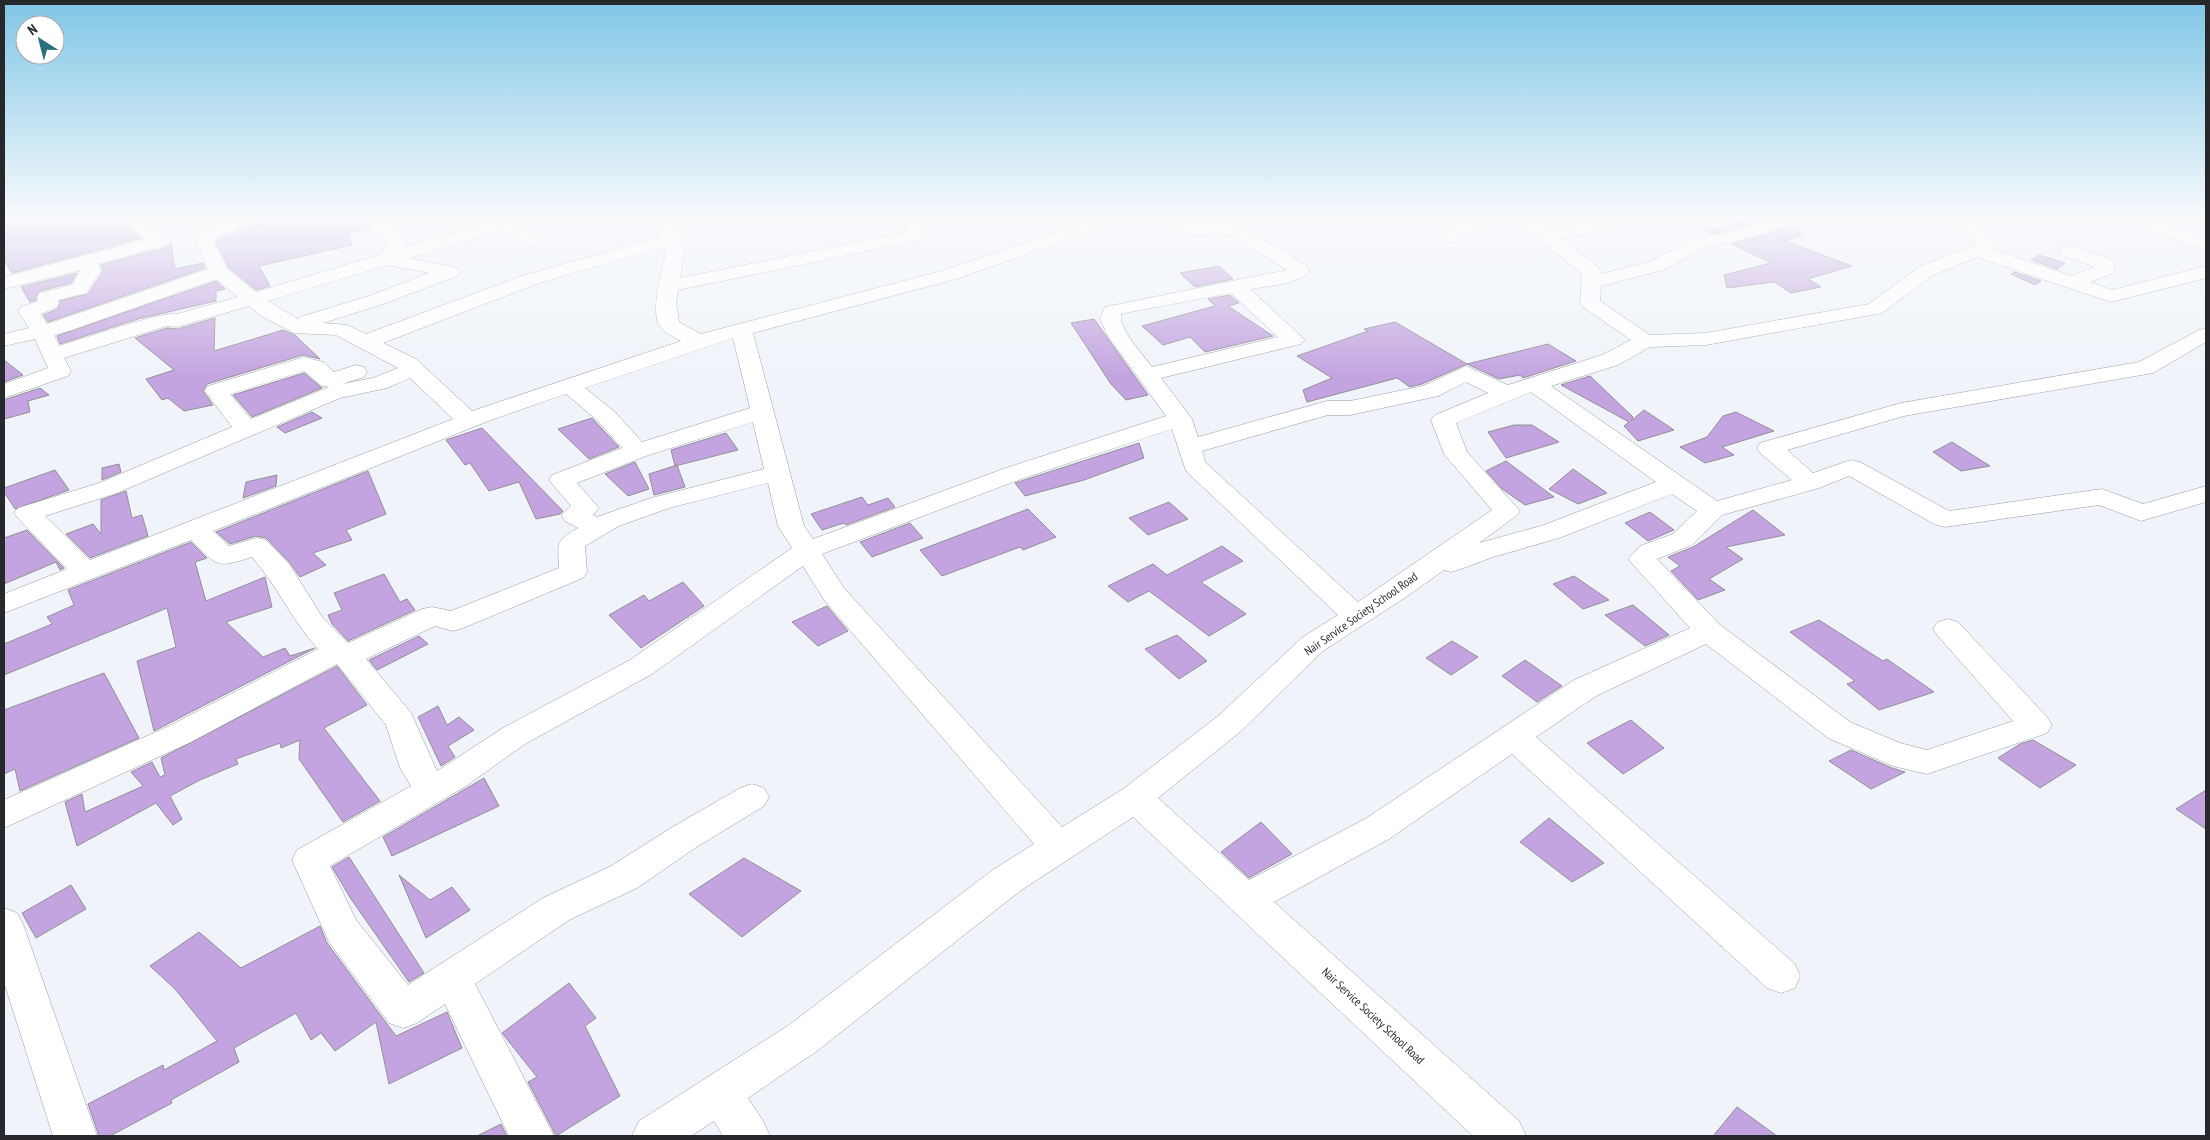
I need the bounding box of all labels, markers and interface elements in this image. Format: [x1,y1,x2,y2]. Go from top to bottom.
north arrow [15,15,65,65]
text: N [24,20,41,39]
street label: Nair Service Society School Road [1301,569,1420,658]
street label: Nair Service Society School Road [1319,964,1428,1067]

